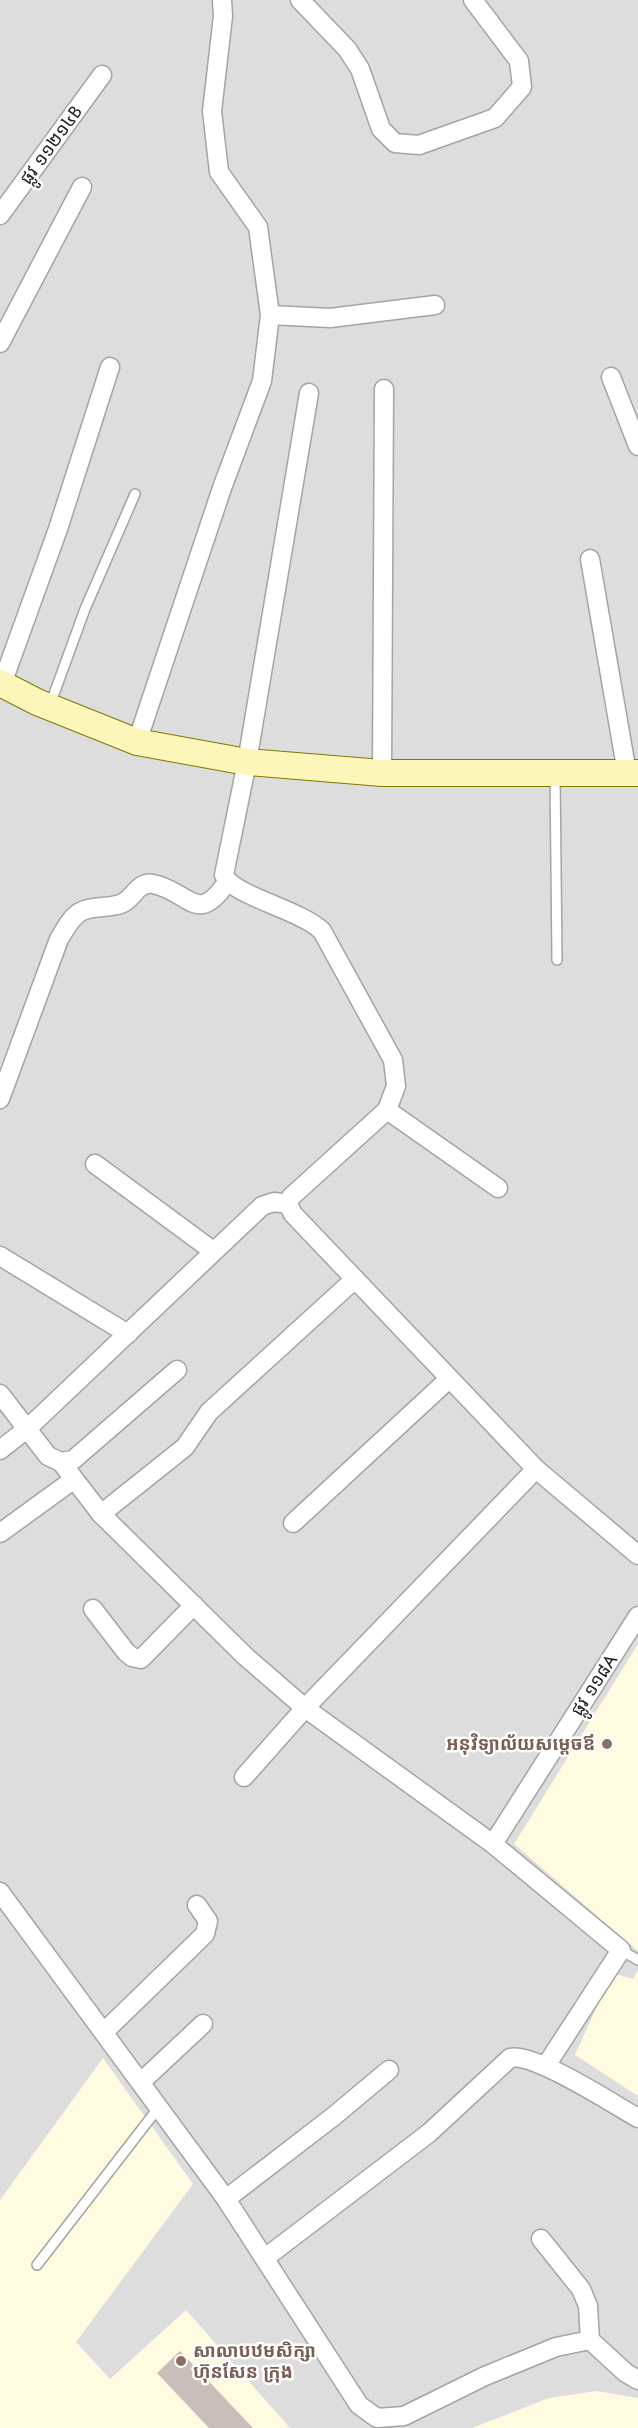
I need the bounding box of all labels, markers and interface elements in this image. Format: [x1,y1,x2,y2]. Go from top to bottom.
street label: ផ្លូវ ១១២១៤B [13,100,91,192]
street label: ផ្លូវ ១១៨A [564,1649,627,1723]
place label: អនុវិទ្យាល័យសម្តេចឪ [446,1731,595,1757]
marker: អនុវិទ្យាល័យសម្តេចឪ [600,1737,614,1751]
place label: សាលាបឋមសិក្សា ហ៊ុនសែន ក្រុង [193,2338,316,2385]
marker: សាលាបឋមសិក្សា ហ៊ុនសែន ក្រុង [174,2354,188,2368]

